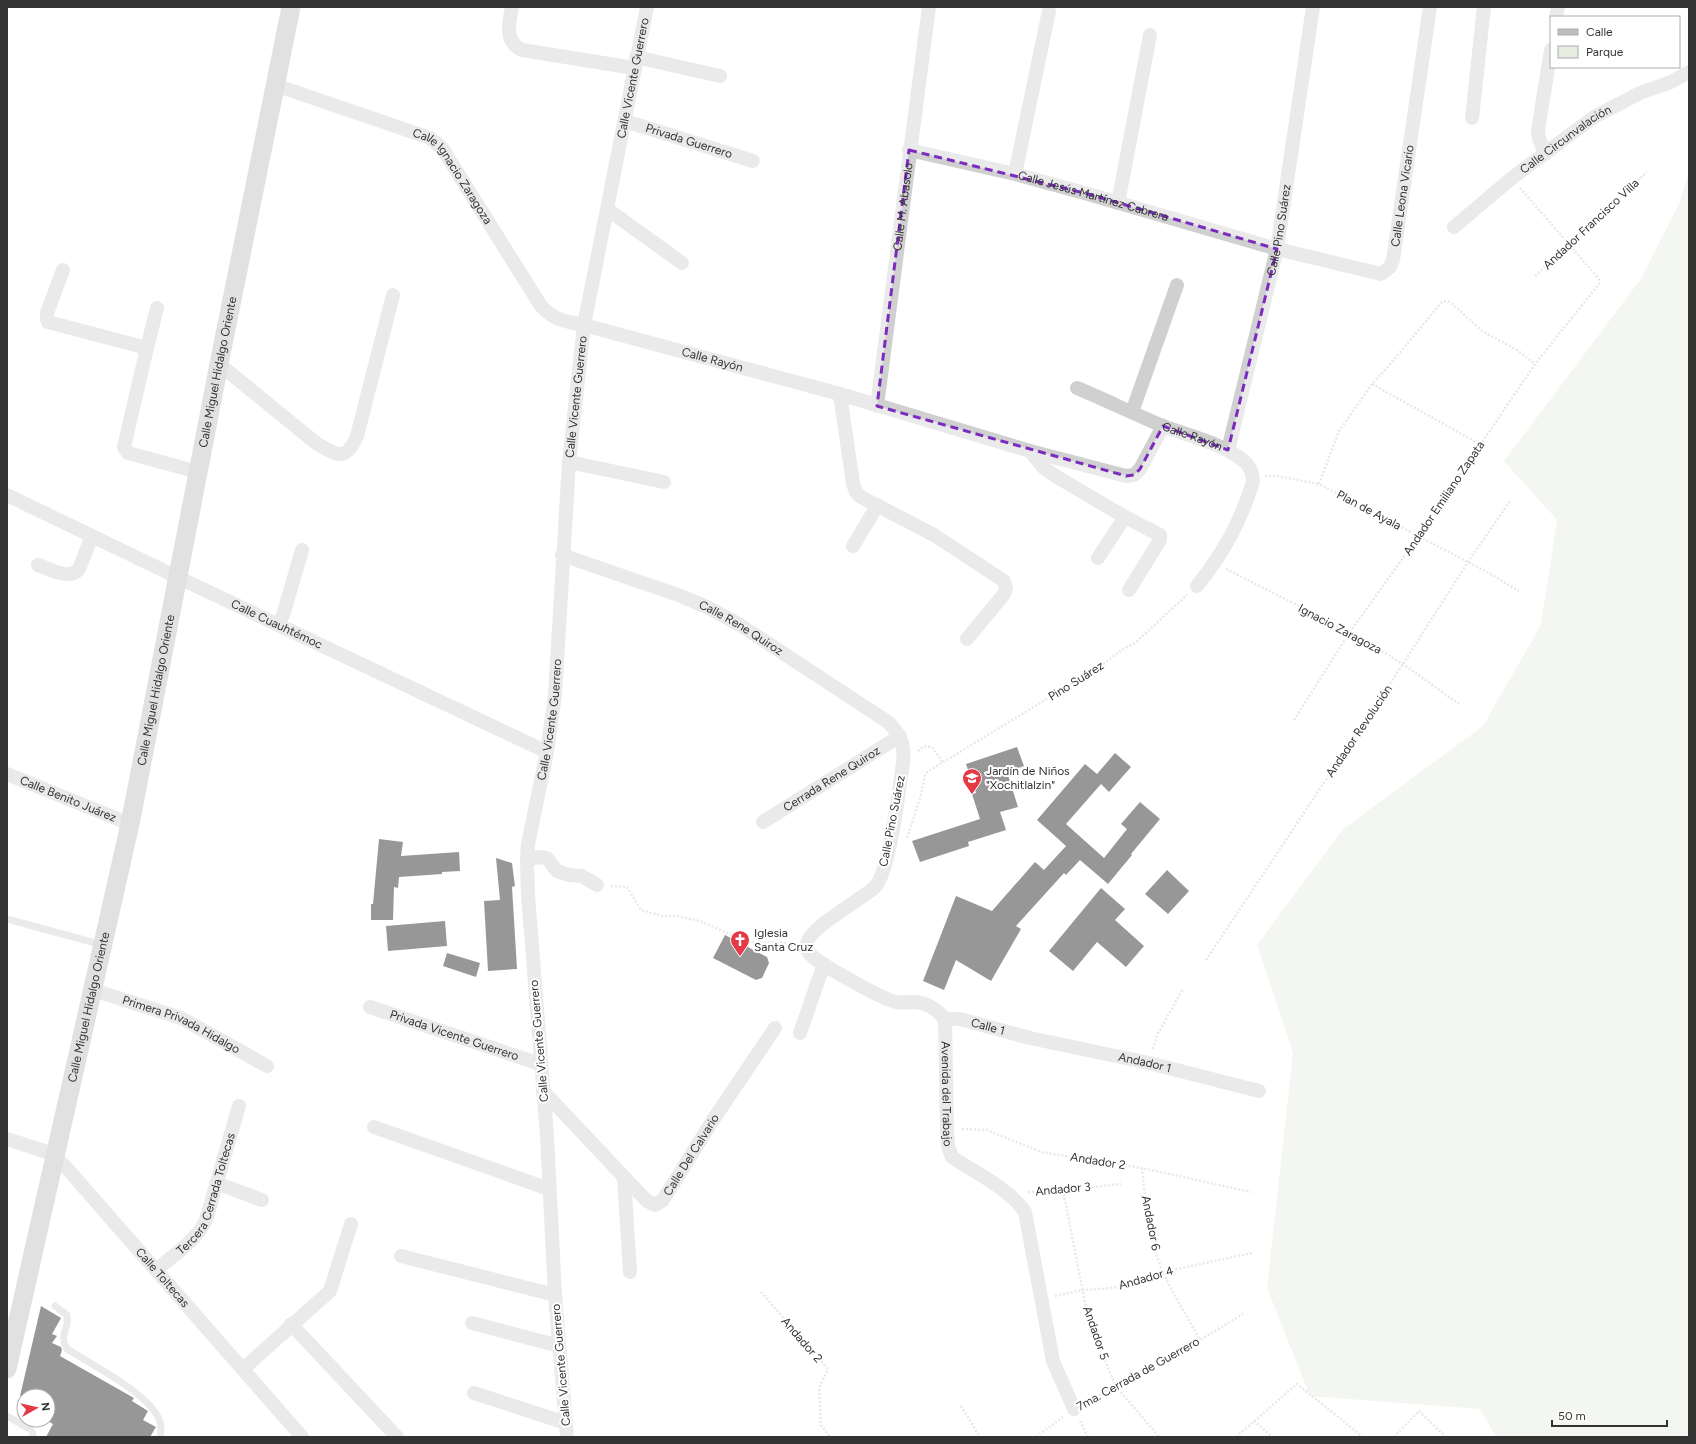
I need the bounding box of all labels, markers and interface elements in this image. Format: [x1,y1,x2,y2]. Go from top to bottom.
street label: Calle Vicente Guerrero [614,16,652,140]
legend [1550,16,1680,68]
text: Calle [1586,25,1613,39]
text: Parque [1586,45,1624,59]
street label: Calle Circunvalación [1517,102,1614,177]
street label: Privada Guerrero [644,121,734,161]
street label: Calle Ignacio Zaragoza [411,126,495,227]
street label: Calle Leona Vicario [1388,144,1417,248]
street label: Calle M. Abasolo [890,162,916,252]
street label: Calle Jesús Martínez Cabrera [1017,168,1170,224]
street label: Andador Francisco Villa [1540,176,1642,272]
street label: Calle Pino Suárez [1264,183,1294,277]
street label: Calle Miguel Hidalgo Oriente [196,295,240,449]
street label: Calle Vicente Guerrero [563,335,590,459]
street label: Calle Rayón [680,345,745,375]
street label: Calle Rayón [1160,419,1225,454]
street label: Andador Emiliano Zapata [1400,438,1488,558]
street label: Plan de Ayala [1334,487,1404,533]
street label: Calle Cuauhtémoc [229,597,325,652]
street label: Calle Rene Quiroz [697,598,786,658]
street label: Ignacio Zaragoza [1296,601,1384,657]
street label: Calle Miguel Hidalgo Oriente [134,613,177,767]
street label: Calle Vicente Guerrero [534,658,564,782]
street label: Pino Suárez [1046,658,1107,704]
street label: Andador Revolución [1323,682,1395,780]
street label: Cerrada Rene Quiroz [781,743,883,815]
place label: Jardín de Niños "Xochitlalzin" [986,764,1070,792]
school or university icon: Jardín de Niños "Xochitlalzin" [961,767,983,795]
street label: Calle Benito Juárez [18,773,119,825]
street label: Calle Pino Suárez [876,774,908,868]
place label: Iglesia Santa Cruz [754,926,813,954]
church icon: Iglesia Santa Cruz [729,929,751,957]
street label: Calle Miguel Hidalgo Oriente [65,930,113,1084]
street label: Calle Vicente Guerrero [527,979,551,1103]
street label: Primera Privada Hidalgo [121,993,242,1056]
street label: Privada Vicente Guerrero [388,1007,521,1063]
street label: Calle 1 [969,1015,1006,1038]
street label: Avenida del Trabajo [938,1041,955,1147]
street label: Andador 1 [1117,1050,1173,1075]
street label: Calle Del Calvario [660,1111,722,1198]
street label: Tercera Cerrada Toltecas [174,1131,238,1258]
street label: Andador 2 [1069,1150,1127,1172]
street label: Andador 3 [1035,1180,1091,1198]
street label: Andador 6 [1139,1194,1163,1252]
street label: Calle Toltecas [133,1245,193,1310]
street label: Andador 4 [1117,1263,1176,1293]
street label: Calle Vicente Guerrero [549,1303,573,1427]
street label: Andador 5 [1080,1304,1112,1362]
street label: Andador 2 [778,1314,826,1366]
street label: 7ma. Cerrada de Guerrero [1074,1334,1202,1414]
north arrow [16,1388,56,1428]
text: N [38,1402,52,1412]
scale bar [1552,1402,1667,1428]
text: 50 m [1558,1409,1586,1423]

